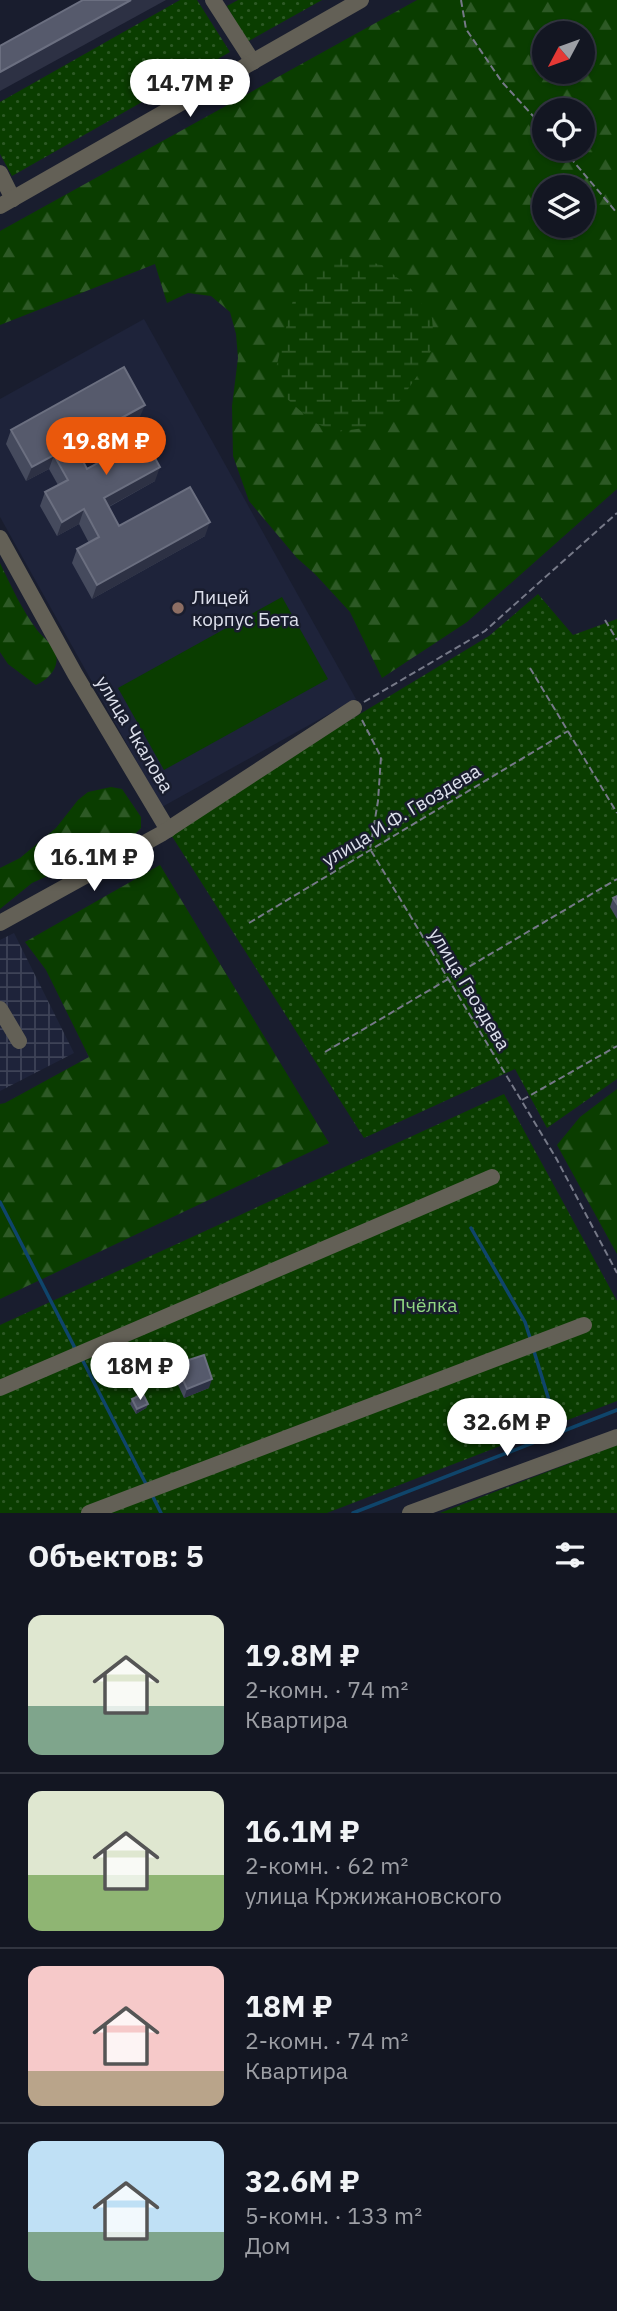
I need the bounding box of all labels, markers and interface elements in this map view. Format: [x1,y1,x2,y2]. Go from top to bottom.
north arrow [532,21,595,84]
map controls [532,21,595,238]
pin: 14.7M ₽ [125,60,255,119]
text: 14.7M ₽ [146,67,234,97]
button: locate [532,98,595,161]
button: layers [532,175,595,238]
pin: 19.8M ₽ [41,418,171,477]
text: 19.8M ₽ [62,425,150,455]
place label: Лицей корпус Бета [192,585,299,631]
marker: Лицей корпус Бета [170,600,186,616]
street label: улица Чкалова [91,671,179,797]
street label: улица И.Ф. Гвоздева [317,758,485,872]
pin: 16.1M ₽ [29,834,159,893]
text: 16.1M ₽ [50,841,138,871]
street label: улица Гвоздева [424,923,516,1055]
park label: Пчёлка [393,1293,457,1317]
pin: 18M ₽ [91,1342,189,1402]
text: 18M ₽ [106,1350,174,1380]
pin: 32.6M ₽ [442,1398,572,1458]
text: 32.6M ₽ [463,1406,551,1436]
text: Объектов: 5 [28,1536,204,1575]
icon: filters [551,1536,589,1574]
text: 19.8M ₽ [245,1635,360,1674]
icon: home [84,1643,168,1727]
text: 2-комн. · 74 m² [245,1674,408,1704]
text: Квартира [245,1704,348,1734]
text: 16.1M ₽ [245,1811,360,1850]
icon: home [84,1819,168,1903]
text: 2-комн. · 62 m² [245,1850,408,1880]
text: улица Кржижановского [245,1880,502,1910]
text: 18M ₽ [245,1986,332,2025]
icon: home [84,1994,168,2078]
text: 2-комн. · 74 m² [245,2025,408,2055]
text: Квартира [245,2055,348,2085]
text: 32.6M ₽ [245,2161,360,2200]
icon: home [84,2169,168,2253]
text: 5-комн. · 133 m² [245,2200,422,2230]
text: Дом [245,2230,290,2260]

